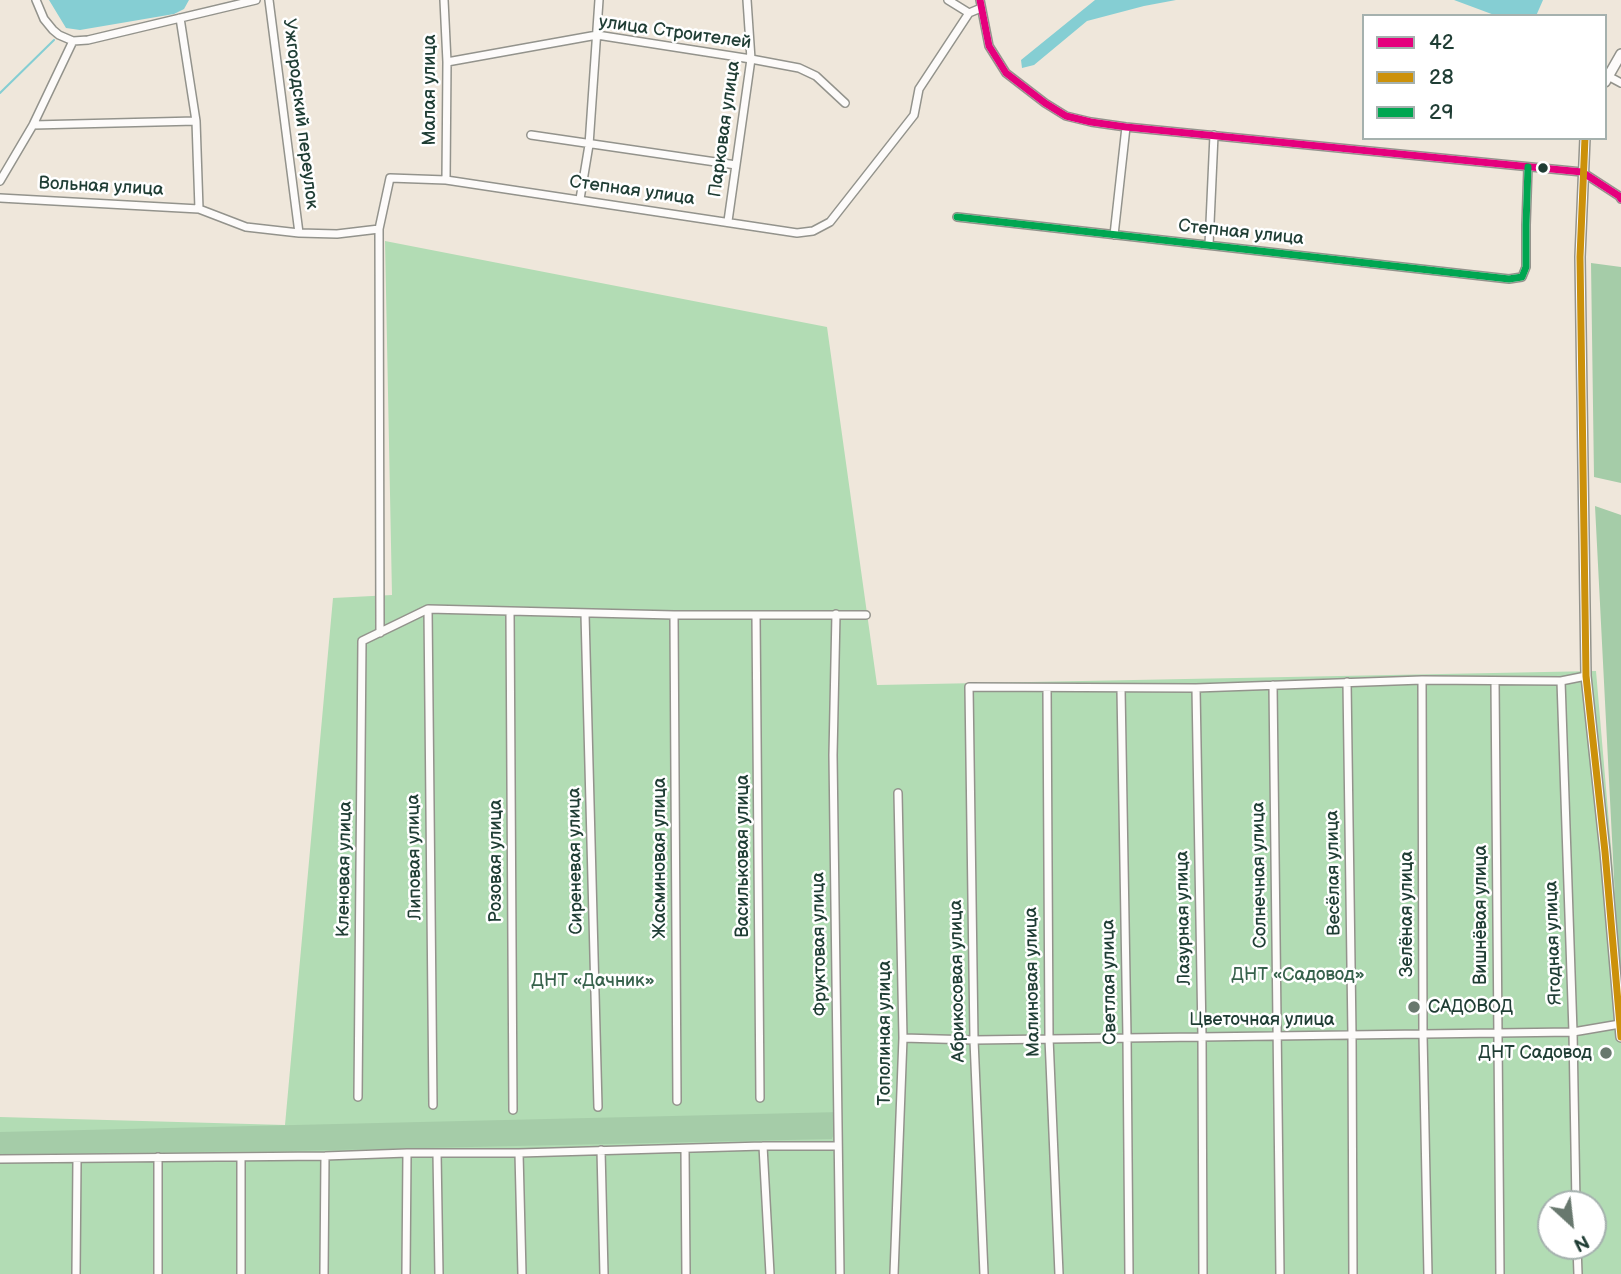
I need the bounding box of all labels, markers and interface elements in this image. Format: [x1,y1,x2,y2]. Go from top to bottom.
street label: улица Строителей [597,12,753,54]
legend [1362,14,1607,140]
street label: Ужгородский переулок [278,17,322,211]
text: 42 [1429,30,1454,55]
street label: Малая улица [419,34,441,146]
street label: Парковая улица [705,59,745,199]
text: 28 [1429,65,1454,90]
text: 29 [1429,100,1454,125]
unlabelled marker [1536,161,1550,175]
street label: Степная улица [568,172,696,210]
street label: Вольная улица [38,173,164,201]
street label: Степная улица [1177,216,1305,250]
street label: Васильковая улица [732,774,754,938]
street label: Жасминовая улица [649,777,671,939]
street label: Сиреневая улица [564,787,588,935]
street label: Липовая улица [403,794,427,920]
street label: Розовая улица [485,799,507,923]
street label: Кленовая улица [333,801,357,937]
street label: Солнечная улица [1248,802,1272,948]
street label: Весёлая улица [1322,810,1346,936]
street label: Вишнёвая улица [1470,845,1492,985]
street label: Лазурная улица [1172,850,1196,986]
street label: Зелёная улица [1396,851,1418,977]
street label: Фруктовая улица [808,872,832,1016]
street label: Ягодная улица [1541,880,1567,1006]
street label: Абрикосовая улица [946,900,970,1062]
street label: Малиновая улица [1021,907,1045,1057]
street label: Светлая улица [1098,919,1122,1045]
street label: Тополиная улица [874,960,896,1106]
park label: ДНТ «Садовод» [1231,964,1365,986]
park label: ДНТ «Дачник» [531,970,655,992]
place label: САДОВОД [1428,996,1513,1018]
marker: САДОВОД [1406,999,1422,1015]
street label: Цветочная улица [1189,1009,1335,1031]
place label: ДНТ Садовод [1478,1042,1592,1064]
marker: ДНТ Садовод [1598,1045,1614,1061]
north arrow [1537,1190,1607,1260]
text: N [1569,1229,1592,1256]

